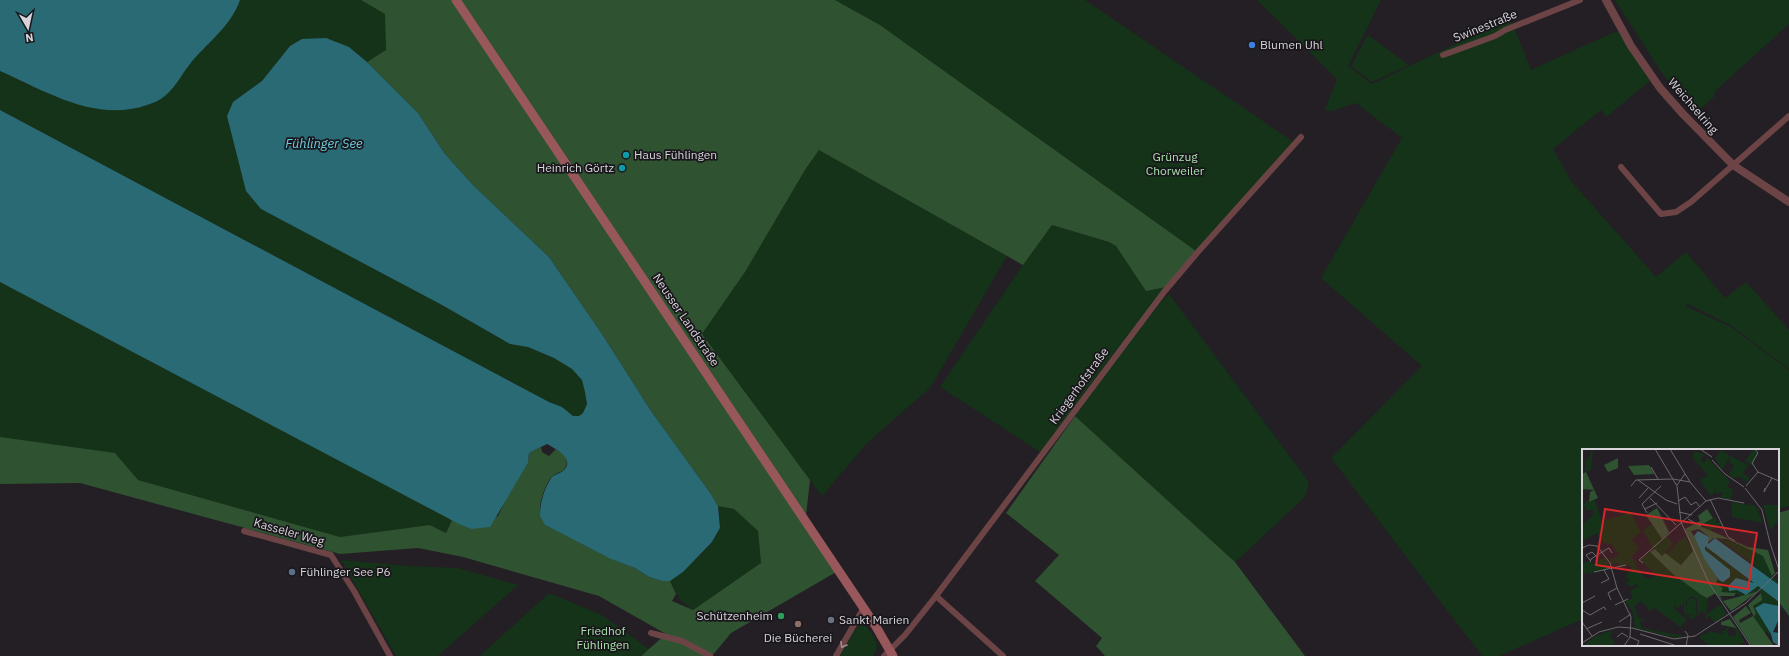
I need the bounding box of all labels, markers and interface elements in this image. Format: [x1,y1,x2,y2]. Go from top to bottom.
street label: Swinestraße [1451,6,1519,45]
north arrow [8,8,48,48]
text: N [25,30,35,45]
place label: Blumen Uhl [1260,37,1323,52]
marker: Blumen Uhl [1247,40,1257,50]
street label: Weichselring [1665,75,1722,137]
water label: Fühlinger See [285,135,363,152]
place label: Haus Fühlingen [634,147,717,162]
park label: Grünzug Chorweiler [1146,149,1205,178]
marker: Haus Fühlingen [621,150,631,160]
place label: Heinrich Görtz [537,160,614,175]
marker: Heinrich Görtz [617,163,627,173]
street label: Neusser Landstraße [650,271,723,369]
street label: Kriegerhofstraße [1046,344,1112,427]
inset map [1582,449,1779,646]
street label: Kasseler Weg [252,514,327,549]
place label: Fühlinger See P6 [300,564,391,579]
marker: Fühlinger See P6 [287,567,297,577]
place label: Schützenheim [696,608,773,623]
marker: Schützenheim [776,611,786,621]
place label: Sankt Marien [839,612,909,627]
marker: Sankt Marien [826,615,836,625]
marker: Die Bücherei [793,619,803,629]
park label: Friedhof Fühlingen [577,623,629,652]
place label: Die Bücherei [764,630,832,645]
one-way arrow [840,640,847,648]

